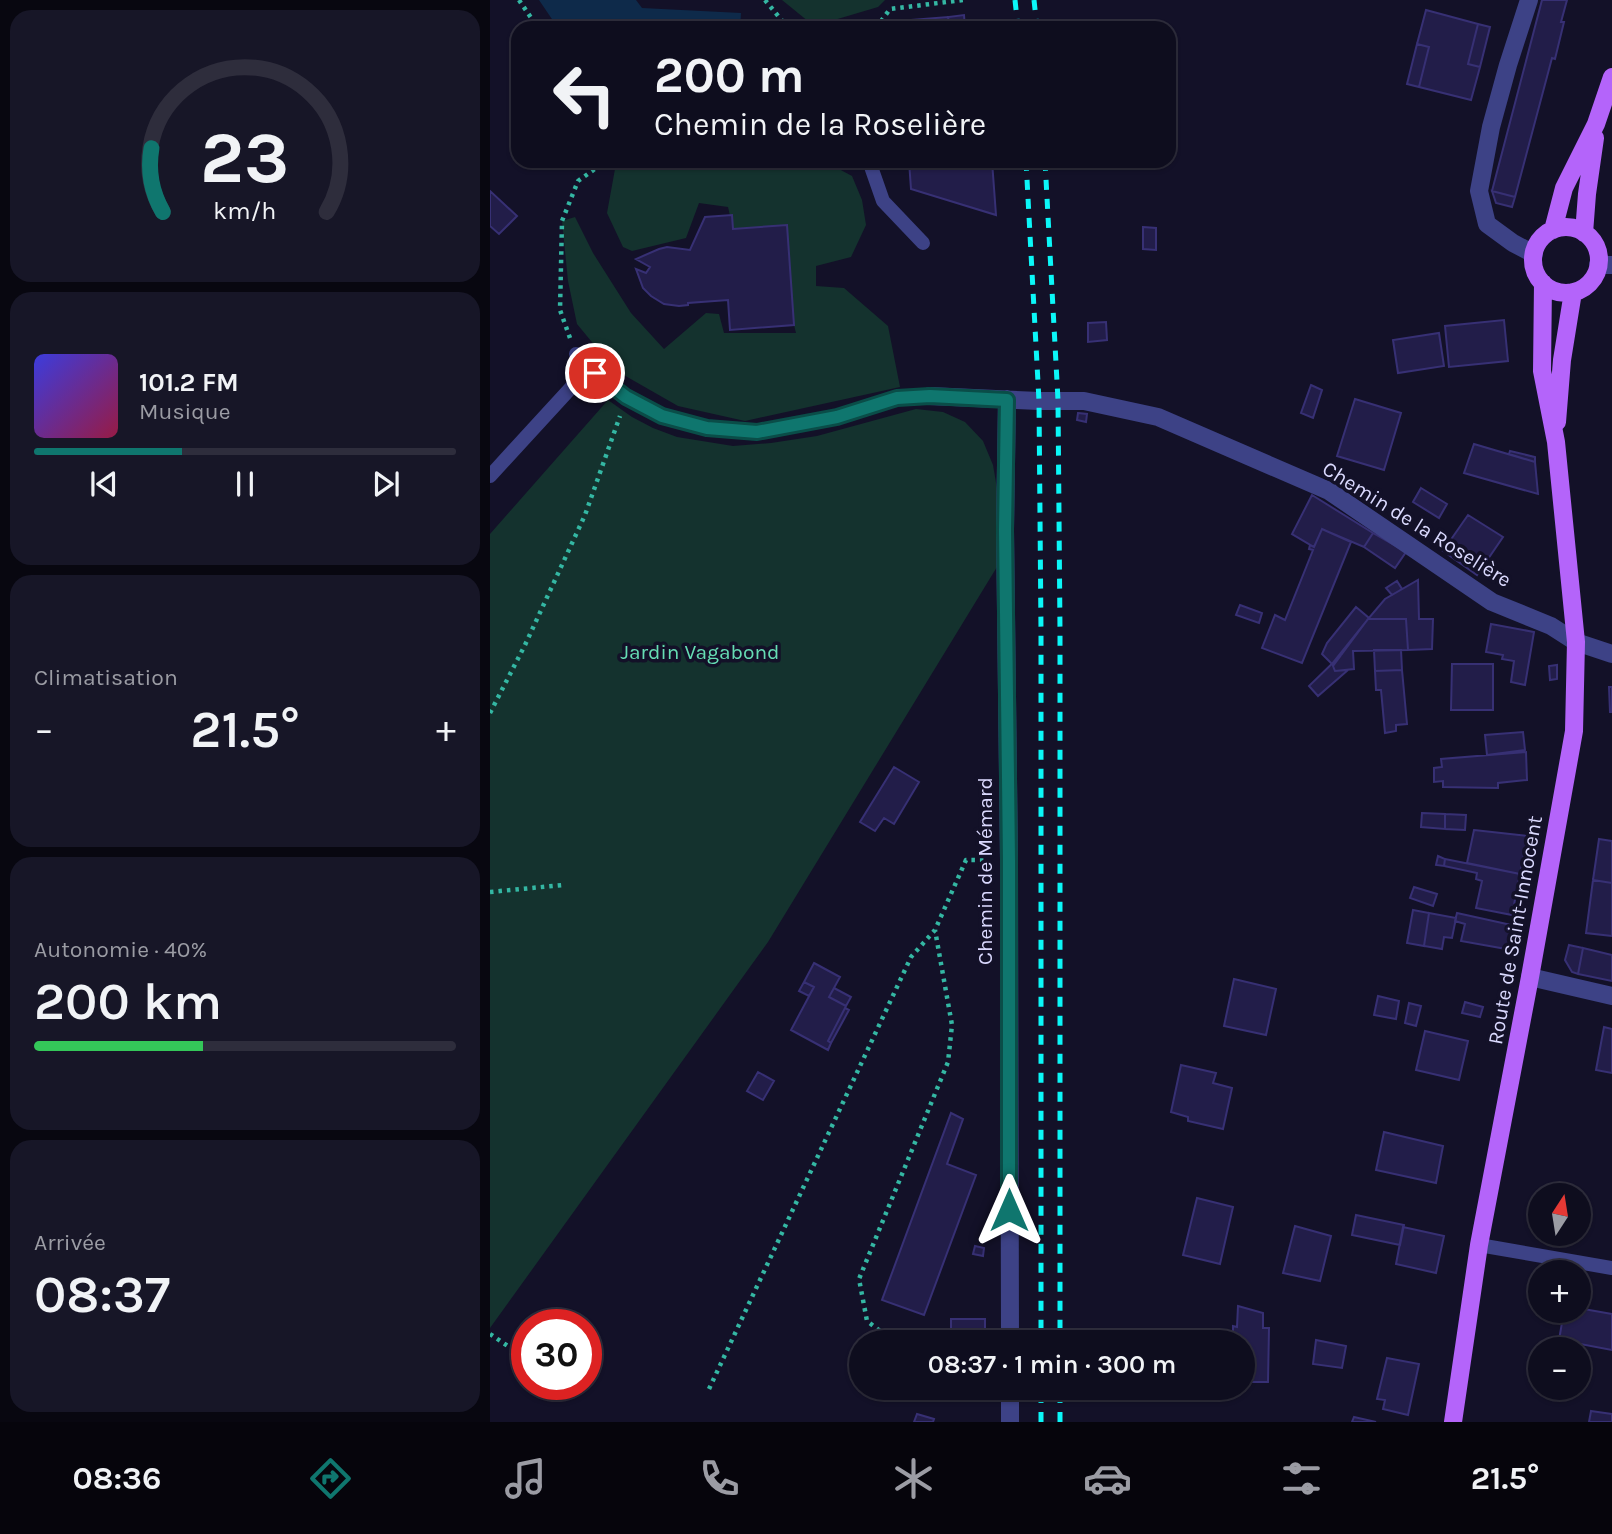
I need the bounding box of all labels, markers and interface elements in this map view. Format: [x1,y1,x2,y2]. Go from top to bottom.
text: 200 m [654,47,805,104]
icon: left [539,49,630,140]
text: Chemin de la Roselière [654,106,986,143]
text: 23 [200,116,290,201]
text: km/h [213,196,277,225]
pin [565,343,625,403]
icon: arrive [576,354,614,392]
text: 101.2 FM [139,367,239,398]
text: Musique [139,398,231,425]
street label: Chemin de la Roselière [1318,456,1516,592]
icon: previous [85,465,123,503]
icon: pause [226,465,264,503]
icon: next [367,465,405,503]
park label: Jardin Vagabond [620,640,780,664]
text: Climatisation [34,664,178,691]
text: 21.5° [190,699,300,760]
text: − [34,707,54,752]
text: + [436,707,456,752]
street label: Chemin de Mémard [973,777,997,965]
street label: Route de Saint-Innocent [1483,813,1547,1046]
text: Autonomie · 40% [34,936,207,963]
text: 200 km [34,971,222,1032]
position arrow [972,1173,1046,1247]
north arrow [1528,1183,1591,1246]
map controls [1528,1183,1591,1400]
text: Arrivée [34,1229,106,1256]
button: + [1528,1260,1591,1323]
text: 08:37 [34,1264,170,1325]
speed limit sign: 30 [511,1309,602,1400]
button: − [1528,1337,1591,1400]
text: 08:37 · 1 min · 300 m [928,1349,1176,1380]
icon: directions [306,1454,355,1503]
icon: music [501,1454,550,1503]
icon: phone [695,1454,744,1503]
icon: climate [889,1454,938,1503]
icon: car [1083,1454,1132,1503]
icon: filters [1277,1454,1326,1503]
text: 08:36 [73,1460,161,1497]
text: 21.5° [1471,1460,1539,1497]

